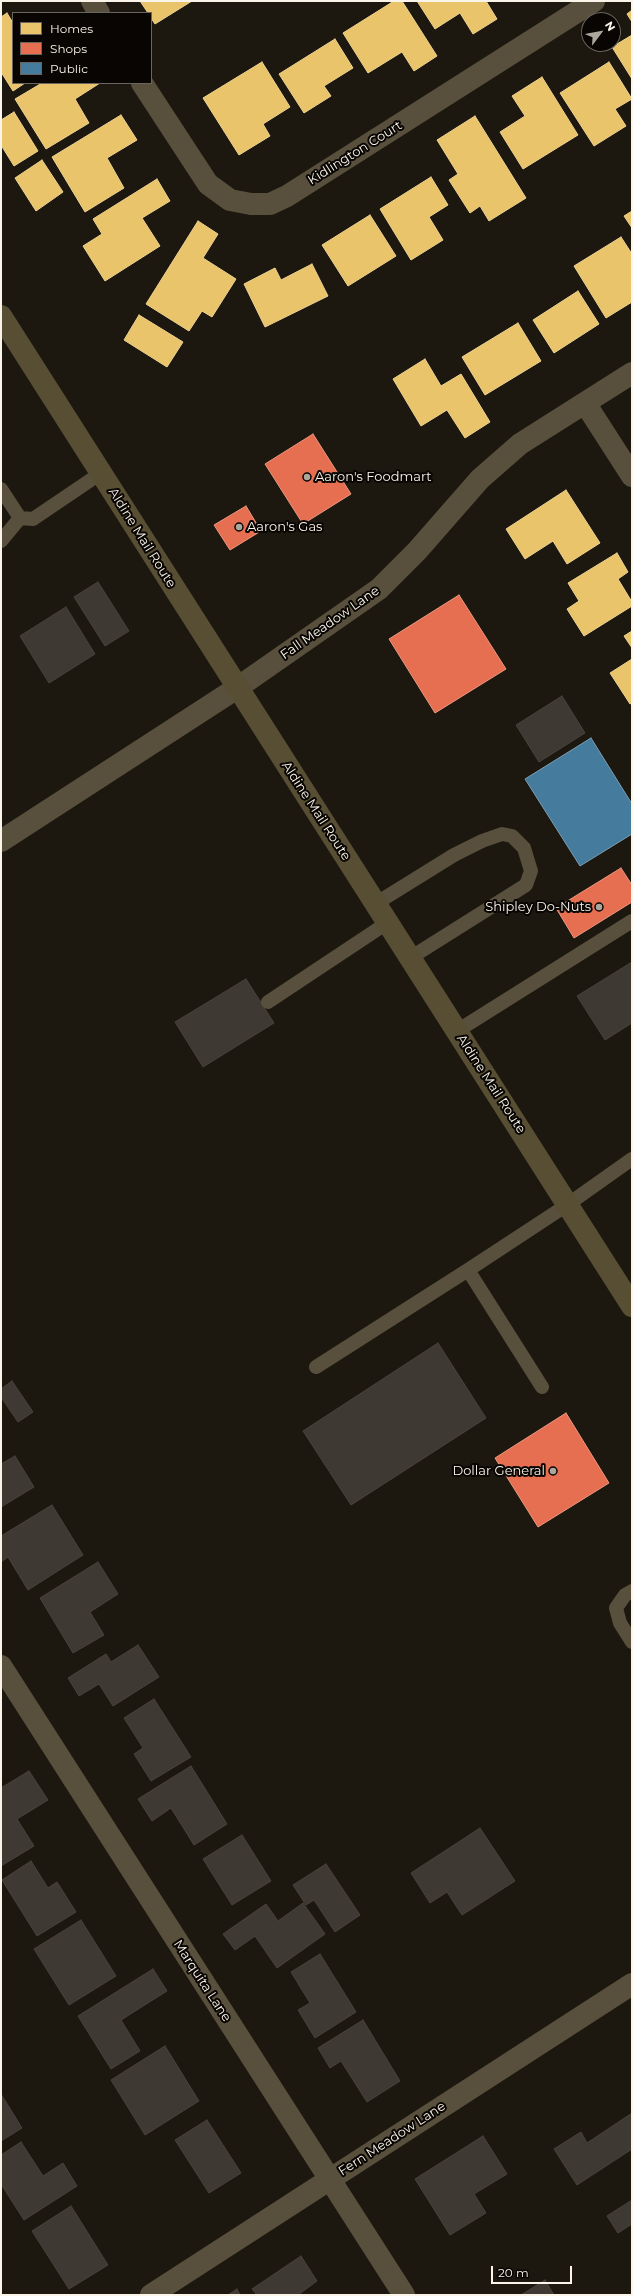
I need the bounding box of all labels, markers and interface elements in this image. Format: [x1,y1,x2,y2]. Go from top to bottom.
legend [12,12,152,84]
north arrow [581,12,621,52]
text: N [602,19,619,34]
text: Homes [50,21,93,36]
text: Shops [50,41,87,56]
text: Public [50,61,88,76]
street label: Kidlington Court [305,118,405,188]
place label: Aaron's Foodmart [315,469,432,485]
marker: Aaron's Foodmart [302,472,312,482]
street label: Aldine Mail Route [105,485,179,591]
place label: Aaron's Gas [247,519,322,535]
marker: Aaron's Gas [234,522,244,532]
street label: Fall Meadow Lane [277,583,383,663]
street label: Aldine Mail Route [278,759,354,863]
place label: Shipley Do-Nuts [485,899,591,915]
marker: Shipley Do-Nuts [594,902,604,912]
street label: Aldine Mail Route [453,1032,529,1136]
place label: Dollar General [452,1463,545,1479]
marker: Dollar General [548,1466,558,1476]
street label: Marquita Lane [170,1937,234,2025]
street label: Fern Meadow Lane [336,2099,448,2179]
scale bar [493,2258,574,2284]
text: 20 m [498,2265,529,2280]

